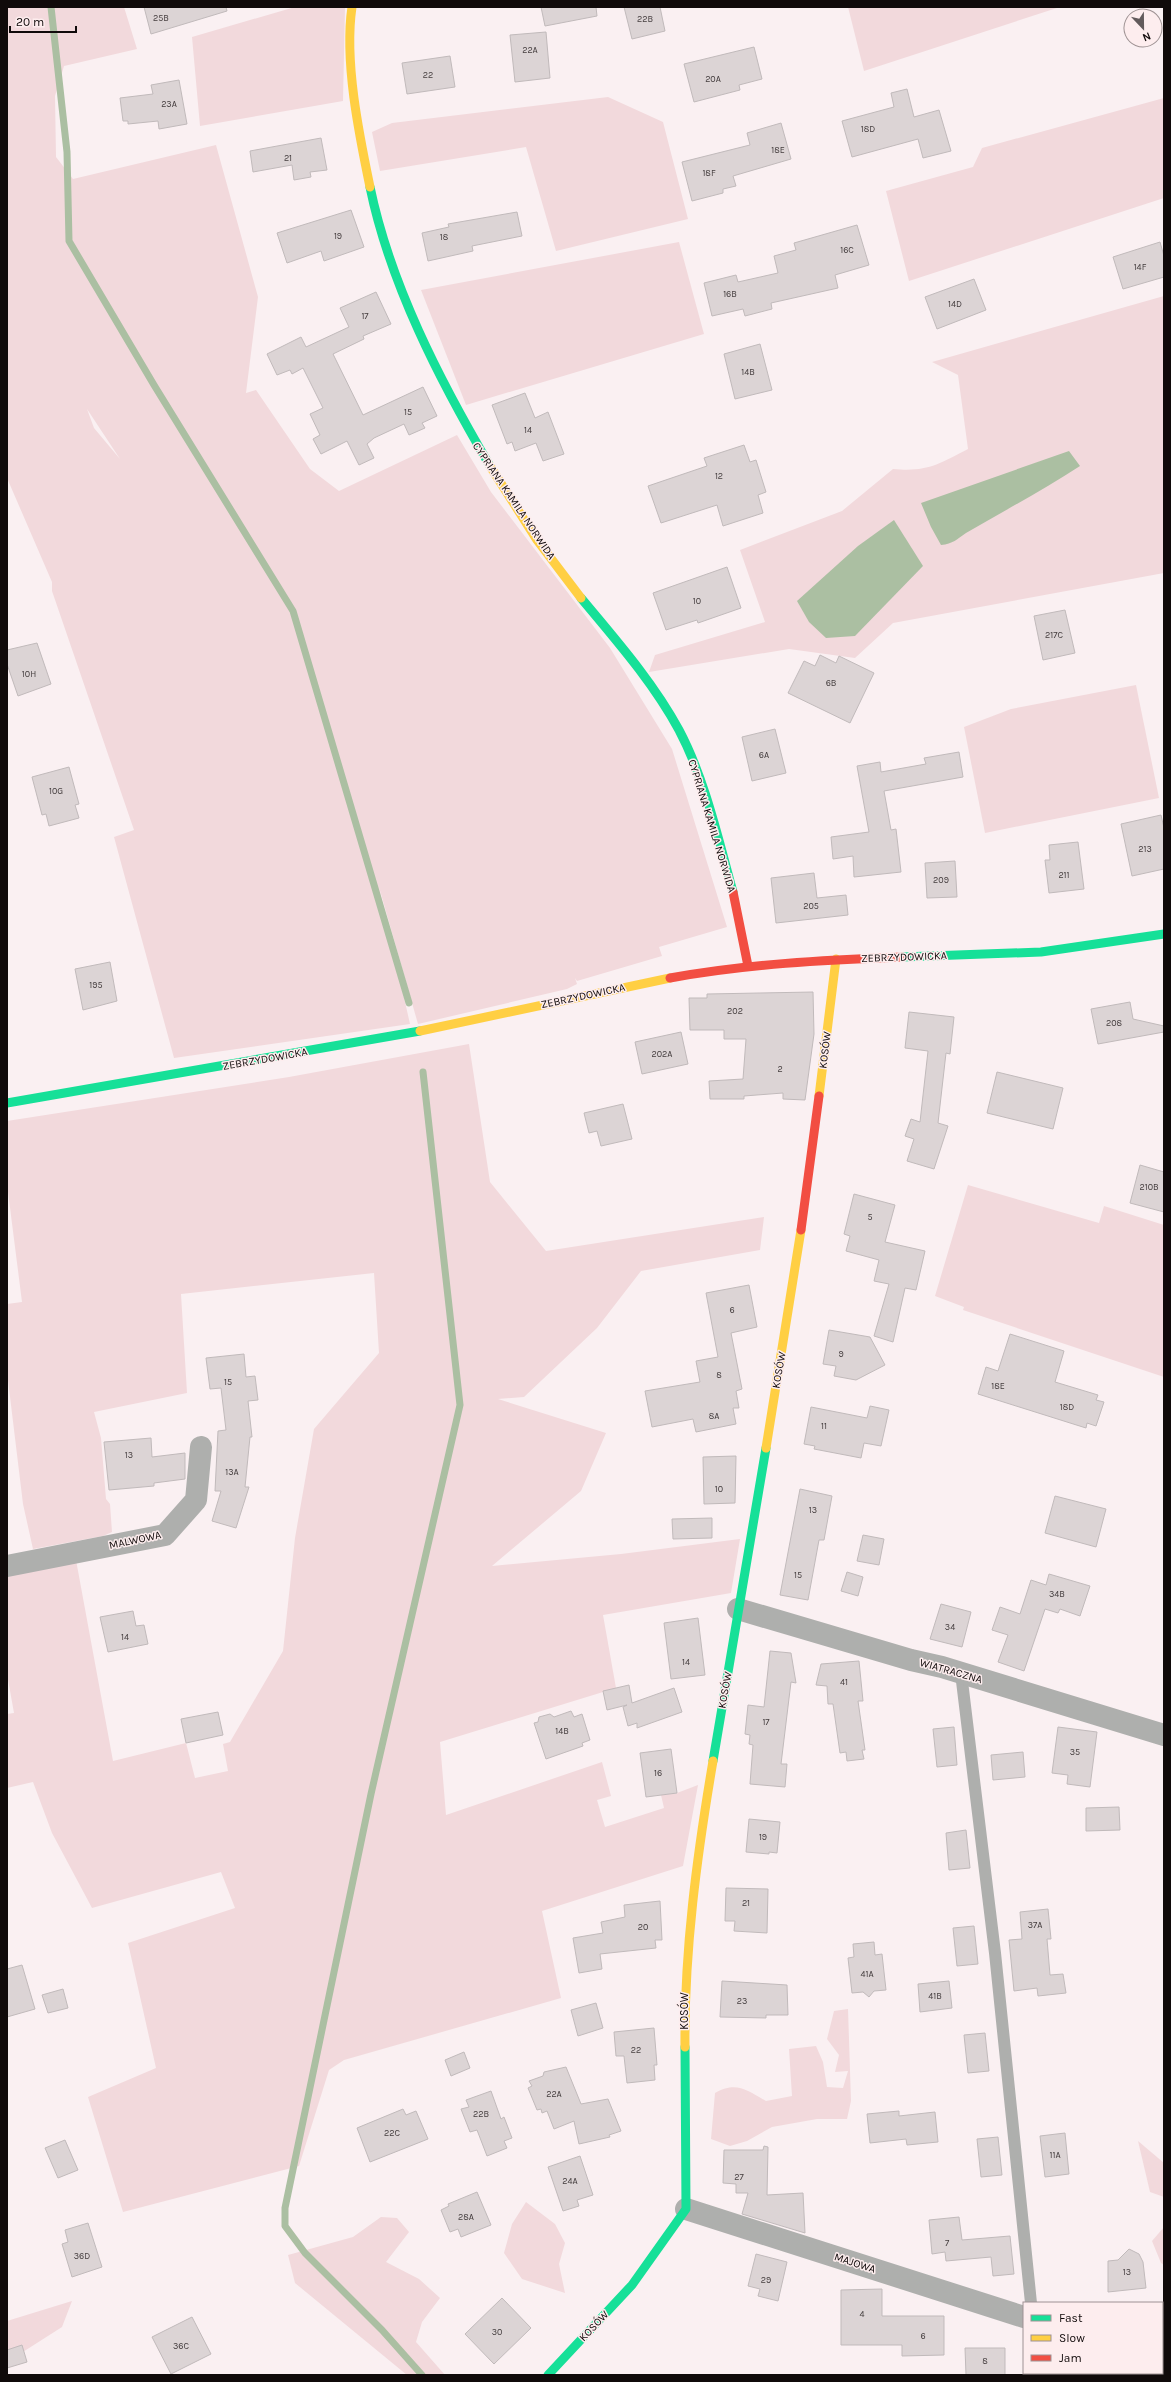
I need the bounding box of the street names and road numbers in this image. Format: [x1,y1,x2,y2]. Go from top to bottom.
street label: CYPRIANA KAMILA NORWIDA [470,440,559,563]
street label: CYPRIANA KAMILA NORWIDA [685,758,739,895]
street label: ZEBRZYDOWICKA [861,949,948,965]
street label: ZEBRZYDOWICKA [540,981,627,1011]
street label: KOSÓW [814,1030,834,1069]
street label: ZEBRZYDOWICKA [222,1045,309,1073]
street label: KOSÓW [767,1350,789,1390]
street label: MALWOWA [108,1528,163,1552]
street label: WIATRACZNA [918,1656,984,1686]
street label: KOSÓW [713,1670,735,1710]
street label: KOSÓW [676,1992,691,2030]
street label: MAJOWA [833,2250,878,2276]
street label: KOSÓW [575,2306,612,2344]

